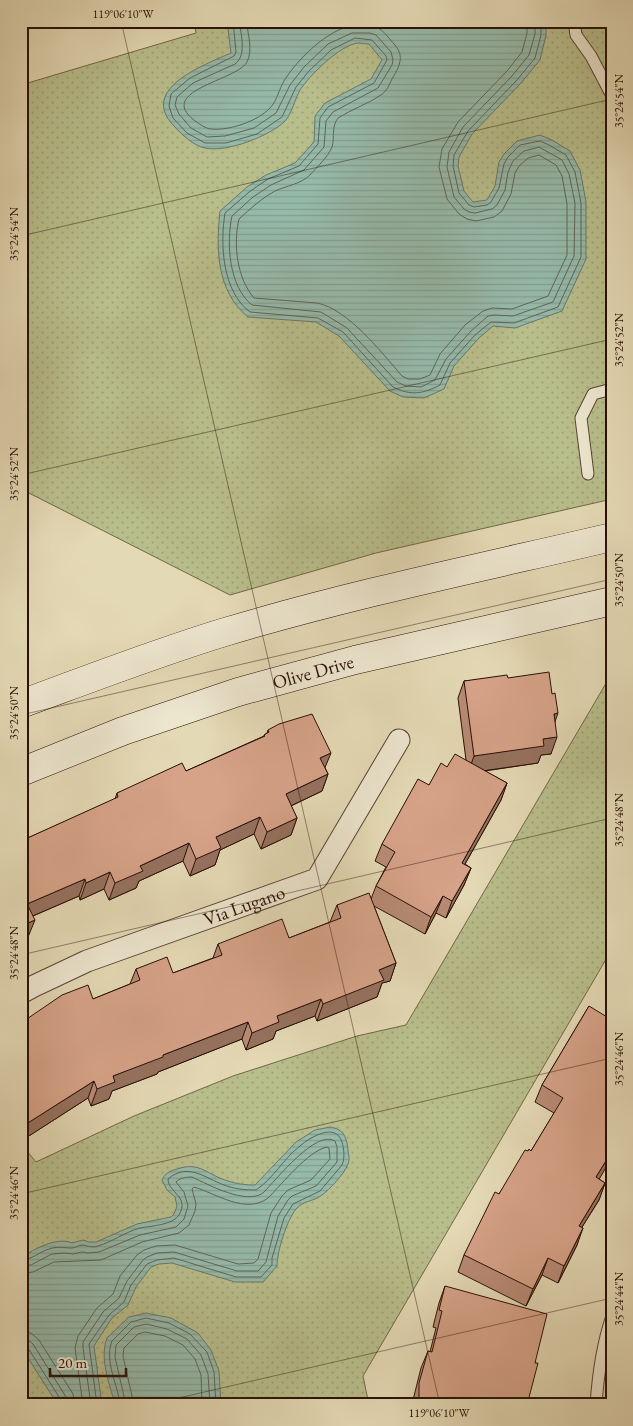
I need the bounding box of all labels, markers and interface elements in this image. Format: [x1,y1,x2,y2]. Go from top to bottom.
text: 119°06'10"W [92,6,155,22]
text: 35°24'54"N [611,74,627,128]
text: 35°24'54"N [6,207,22,261]
text: 35°24'52"N [611,313,627,367]
text: 35°24'52"N [6,447,22,501]
text: 35°24'50"N [611,553,627,607]
street label: Olive Drive [269,649,357,695]
text: 35°24'50"N [6,686,22,740]
text: 35°24'48"N [611,793,627,847]
street label: Via Lugano [200,879,288,932]
text: 35°24'48"N [6,926,22,980]
text: 35°24'46"N [611,1032,627,1086]
text: 35°24'46"N [6,1166,22,1220]
text: 35°24'44"N [611,1272,627,1326]
scale bar [50,1346,126,1378]
text: 20 m [58,1353,87,1372]
text: 119°06'10"W [408,1405,471,1421]

